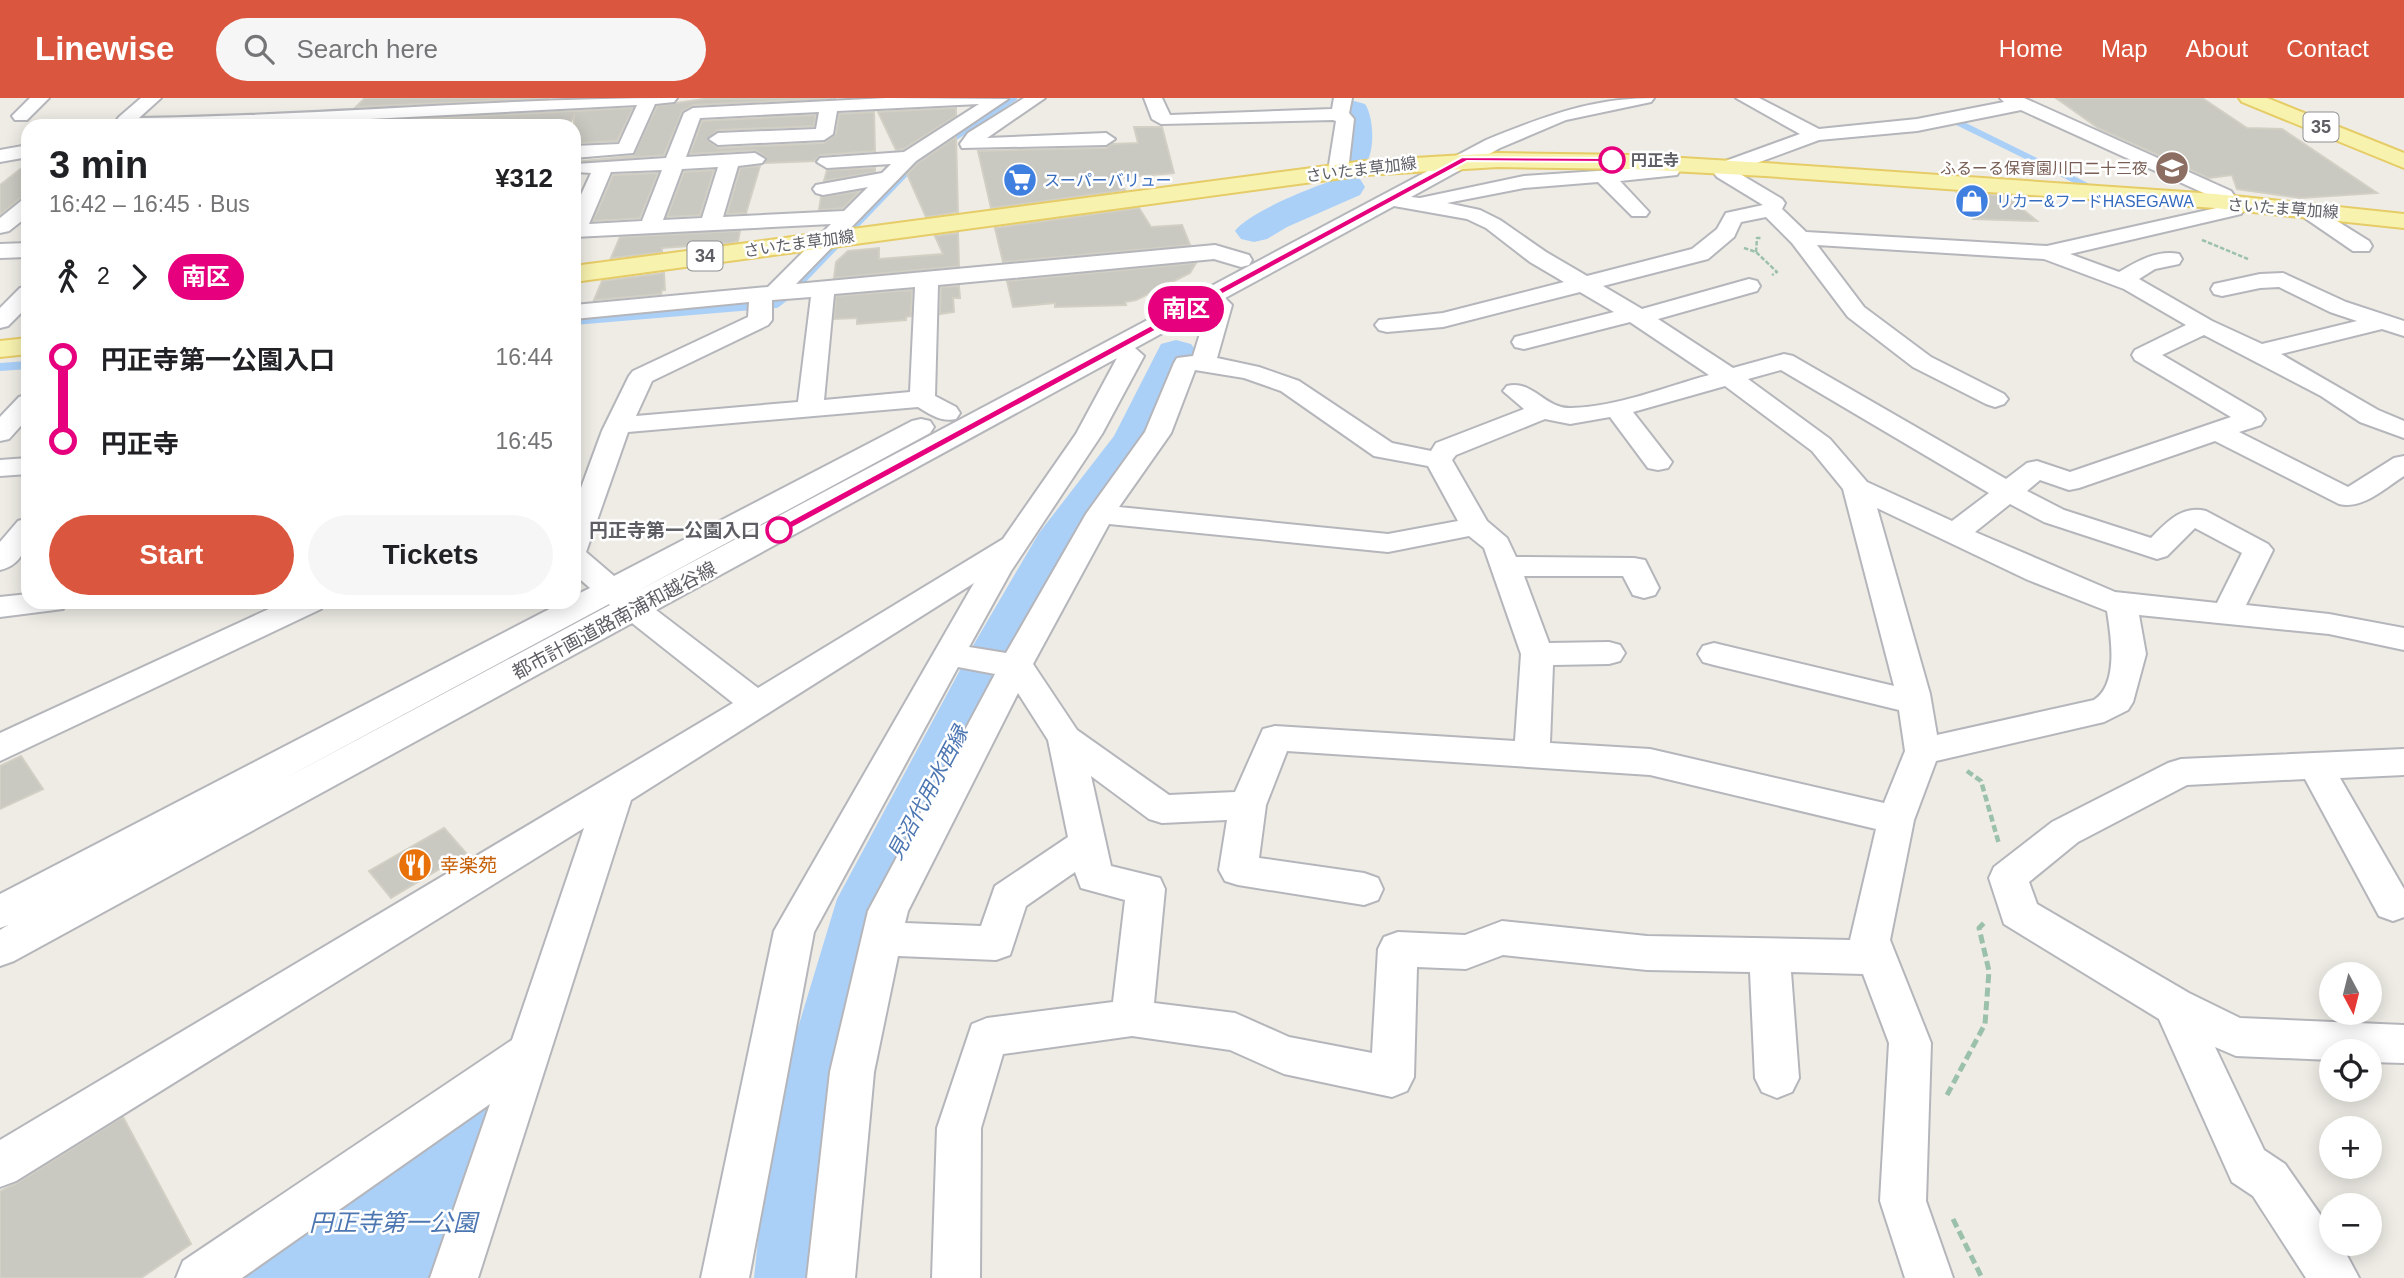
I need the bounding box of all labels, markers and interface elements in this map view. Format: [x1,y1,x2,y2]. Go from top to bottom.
search box [216,18,706,81]
text: Linewise [35,30,174,67]
icon: search [240,30,278,68]
text: Search here [296,34,438,64]
text: Home [1999,35,2063,62]
text: Map [2101,35,2148,62]
text: About [2186,35,2248,62]
text: Contact [2286,35,2369,62]
road number: 35 [2304,113,2338,142]
text: 3 min [49,144,148,186]
marker: 円正寺 [1599,147,1625,173]
school or university icon: ふるーる保育園川口二十三夜 [2153,149,2191,187]
place label: 円正寺 [1631,152,1679,169]
street label: さいたま草加線 [1305,154,1417,185]
place label: ふるーる保育園川口二十三夜 [1940,160,2148,177]
supermarket icon: スーパーバリュー [1001,161,1039,199]
text: ¥312 [495,163,553,193]
place label: スーパーバリュー [1044,172,1172,189]
shop icon: リカー&フードHASEGAWA [1953,182,1991,220]
text: 16:42 – 16:45 · Bus [49,191,250,217]
place label: リカー&フードHASEGAWA [1996,193,2194,210]
street label: さいたま草加線 [2227,196,2339,221]
street label: さいたま草加線 [743,227,855,260]
road number: 34 [688,242,722,271]
icon: walk [49,258,87,296]
icon: forward [120,258,158,296]
text: 2 [97,263,110,289]
text: 南区 [182,263,230,290]
line badge: 南区 [1154,286,1218,332]
text: 南区 [1162,295,1210,322]
text: 16:44 [495,344,553,370]
text: 円正寺第一公園入口 [101,345,335,375]
text: 16:45 [495,428,553,454]
text: 円正寺 [101,429,179,459]
button: Start [49,515,294,595]
button: Tickets [308,515,553,595]
marker: 円正寺第一公園入口 [766,517,792,543]
place label: 円正寺第一公園入口 [589,520,760,541]
street label: 都市計画道路南浦和越谷線 [509,558,720,683]
water label: 見沼代用水西縁 [883,721,973,863]
restaurant icon: 幸楽苑 [396,846,434,884]
place label: 幸楽苑 [440,855,497,876]
north arrow [2319,962,2382,1026]
map controls [2319,962,2382,1256]
button: locate [2319,1039,2382,1102]
button: + [2319,1116,2382,1179]
button: − [2319,1193,2382,1256]
water label: 円正寺第一公園 [309,1209,480,1236]

